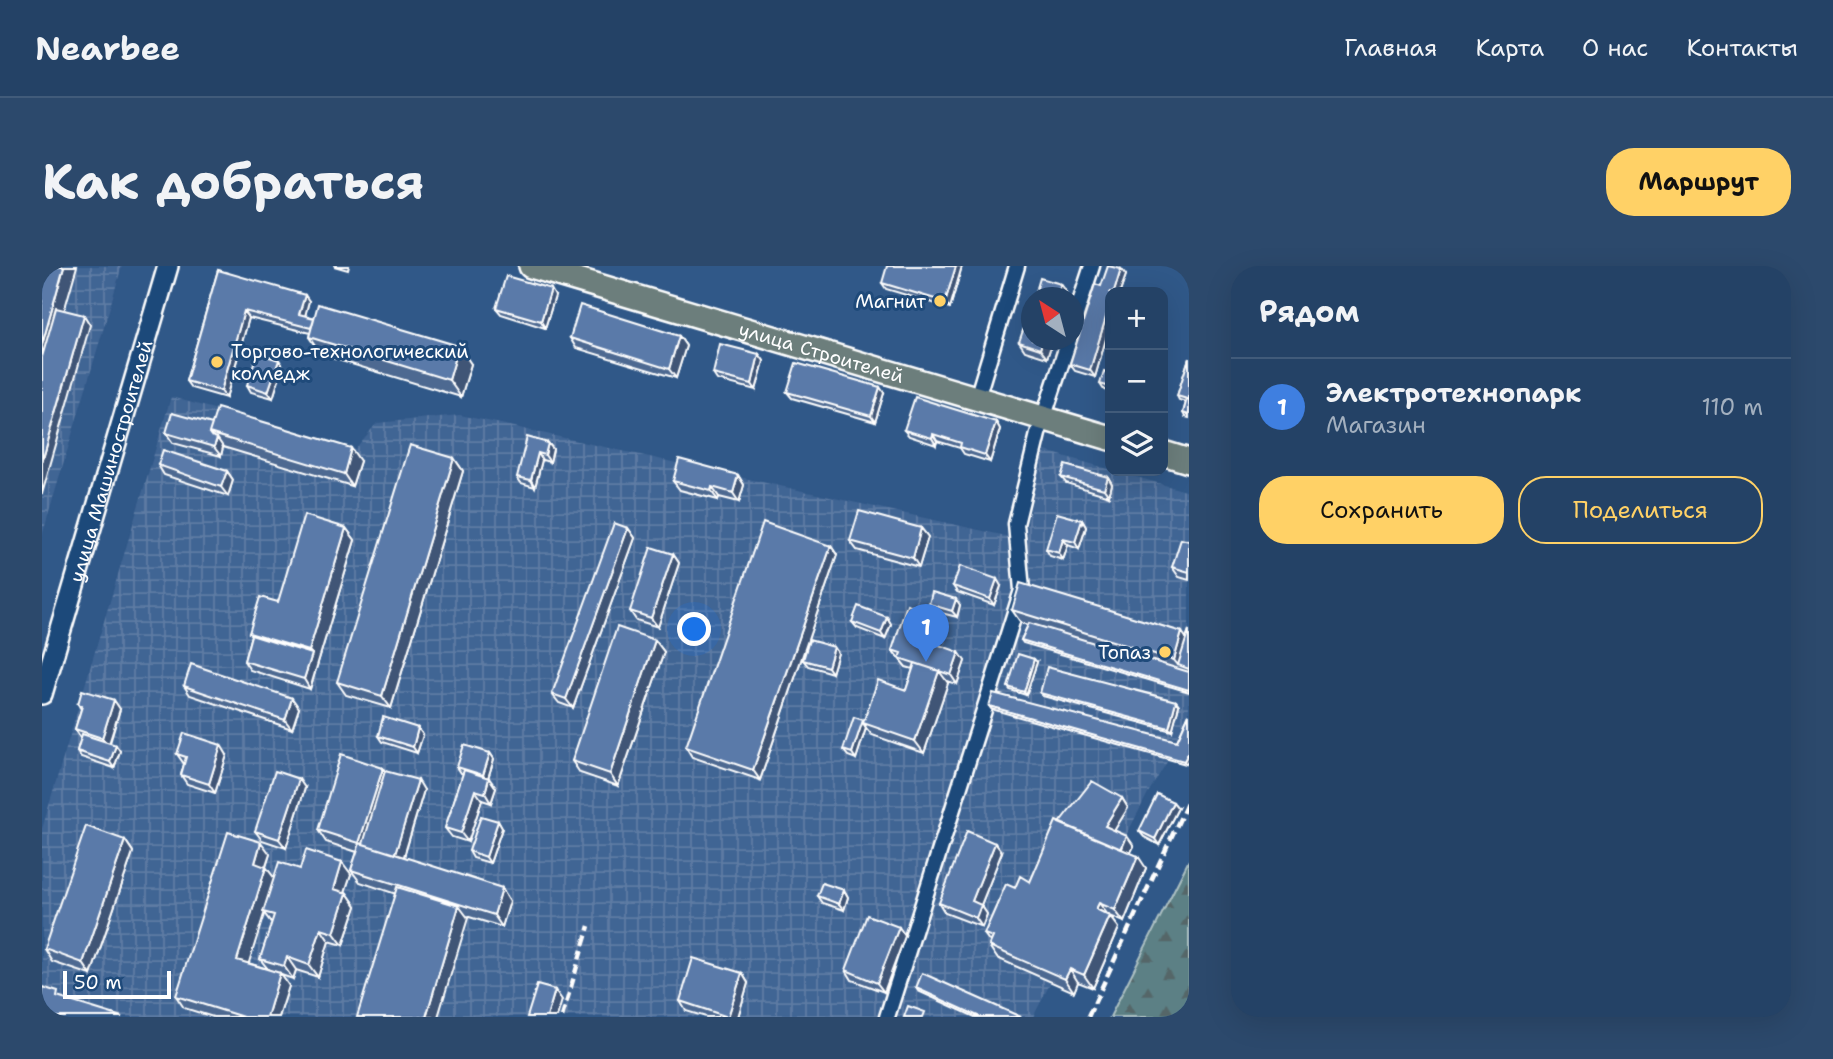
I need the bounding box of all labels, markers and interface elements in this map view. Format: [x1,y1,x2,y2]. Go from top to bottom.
text: Nearbee [35,26,180,71]
text: Главная [1344,32,1437,64]
text: Карта [1475,32,1544,64]
text: О нас [1582,32,1648,64]
text: Контакты [1686,32,1798,64]
button: Маршрут [1606,148,1791,216]
text: Как добраться [42,149,424,215]
north arrow [1021,287,1084,350]
map controls [1105,287,1168,476]
button: + [1105,287,1168,350]
place label: Магнит [855,289,926,314]
text: Рядом [1259,291,1359,332]
marker: Магнит [932,293,948,309]
street label: улица Строителей [736,316,907,389]
street label: улица Машиностроителей [63,337,158,585]
place label: Торгово-технологический колледж [231,339,469,386]
button: − [1105,350,1168,413]
marker: Торгово-технологический колледж [209,354,225,370]
text: Электротехнопарк [1326,375,1581,410]
text: 1 [1277,392,1287,422]
text: 110 m [1701,392,1763,422]
text: Магазин [1326,410,1426,440]
button: layers [1105,413,1168,476]
button: Сохранить [1259,476,1504,544]
button: Поделиться [1518,476,1763,544]
pin: 1 [903,604,949,662]
your location [677,612,711,646]
place label: Топаз [1098,640,1151,665]
marker: Топаз [1157,644,1173,660]
scale bar [63,968,172,1000]
text: 50 m [74,970,122,995]

